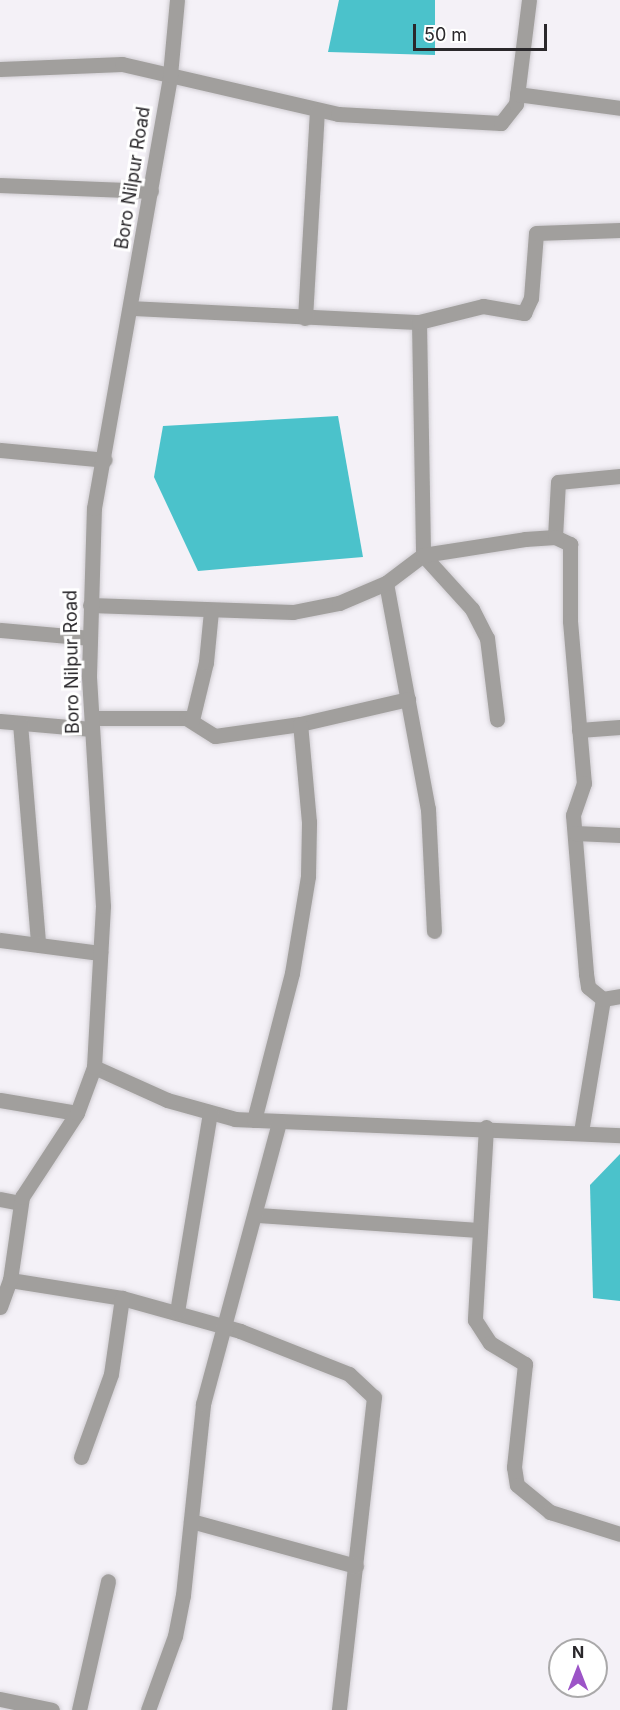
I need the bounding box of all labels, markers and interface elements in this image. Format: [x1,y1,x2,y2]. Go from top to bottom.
scale bar [416,12,550,50]
text: 50 m [424,24,467,45]
street label: Boro Nilpur Road [111,105,155,251]
street label: Boro Nilpur Road [60,590,84,734]
north arrow [548,1638,608,1698]
text: N [572,1642,584,1662]

